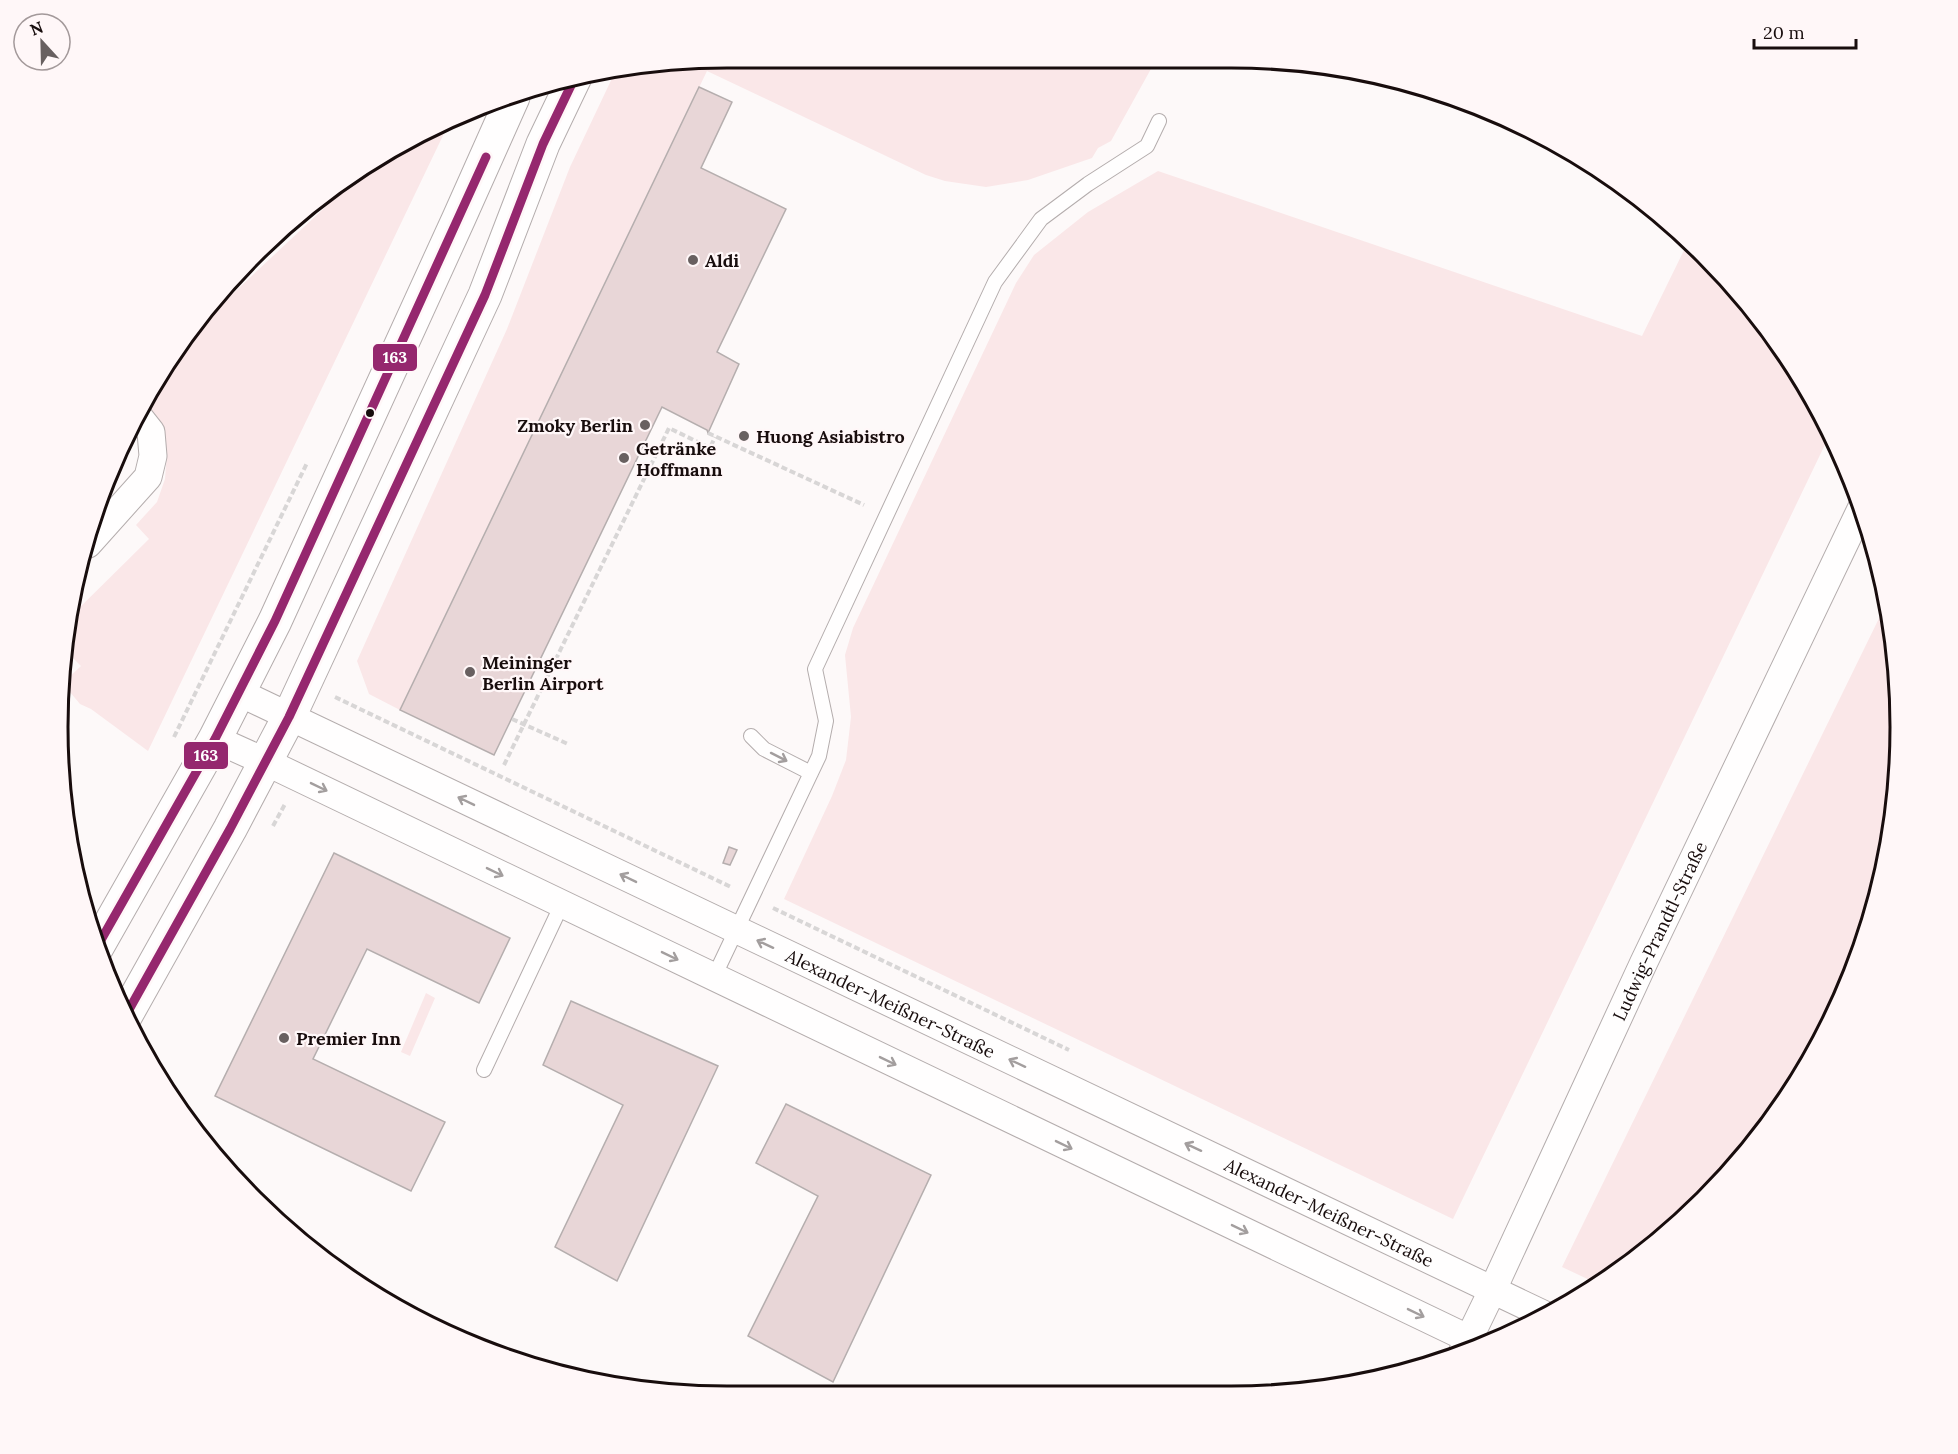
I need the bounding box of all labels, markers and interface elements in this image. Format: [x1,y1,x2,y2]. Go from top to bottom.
north arrow [12,12,72,72]
scale bar [1754,12,1856,50]
text: N [27,17,46,40]
text: 20 m [1763,21,1805,44]
place label: Aldi [705,249,739,272]
marker: Aldi [686,253,700,267]
line badge: 163 [372,343,418,372]
text: 163 [383,347,407,367]
unlabelled marker [364,407,376,419]
place label: Zmoky Berlin [517,414,634,437]
marker: Zmoky Berlin [638,418,652,432]
place label: Huong Asiabistro [756,425,905,448]
marker: Huong Asiabistro [737,429,751,443]
place label: Getränke Hoffmann [636,437,723,481]
marker: Getränke Hoffmann [617,451,631,465]
place label: Meininger Berlin Airport [482,651,604,695]
marker: Meininger Berlin Airport [463,665,477,679]
line badge: 163 [183,741,229,770]
text: 163 [194,745,218,765]
one-way arrow [770,752,788,763]
one-way arrow [309,782,327,794]
one-way arrow [457,795,475,807]
street label: Ludwig-Prandtl-Straße [1607,837,1712,1024]
one-way arrow [485,866,503,878]
one-way arrow [620,872,638,884]
one-way arrow [757,937,775,949]
street label: Alexander-Meißner-Straße [781,943,999,1063]
one-way arrow [661,951,679,963]
place label: Premier Inn [296,1027,401,1050]
marker: Premier Inn [277,1031,291,1045]
one-way arrow [878,1055,896,1067]
one-way arrow [1009,1057,1027,1069]
one-way arrow [1054,1139,1072,1151]
one-way arrow [1185,1141,1203,1153]
street label: Alexander-Meißner-Straße [1220,1152,1438,1272]
one-way arrow [1230,1223,1248,1235]
one-way arrow [1406,1307,1424,1319]

